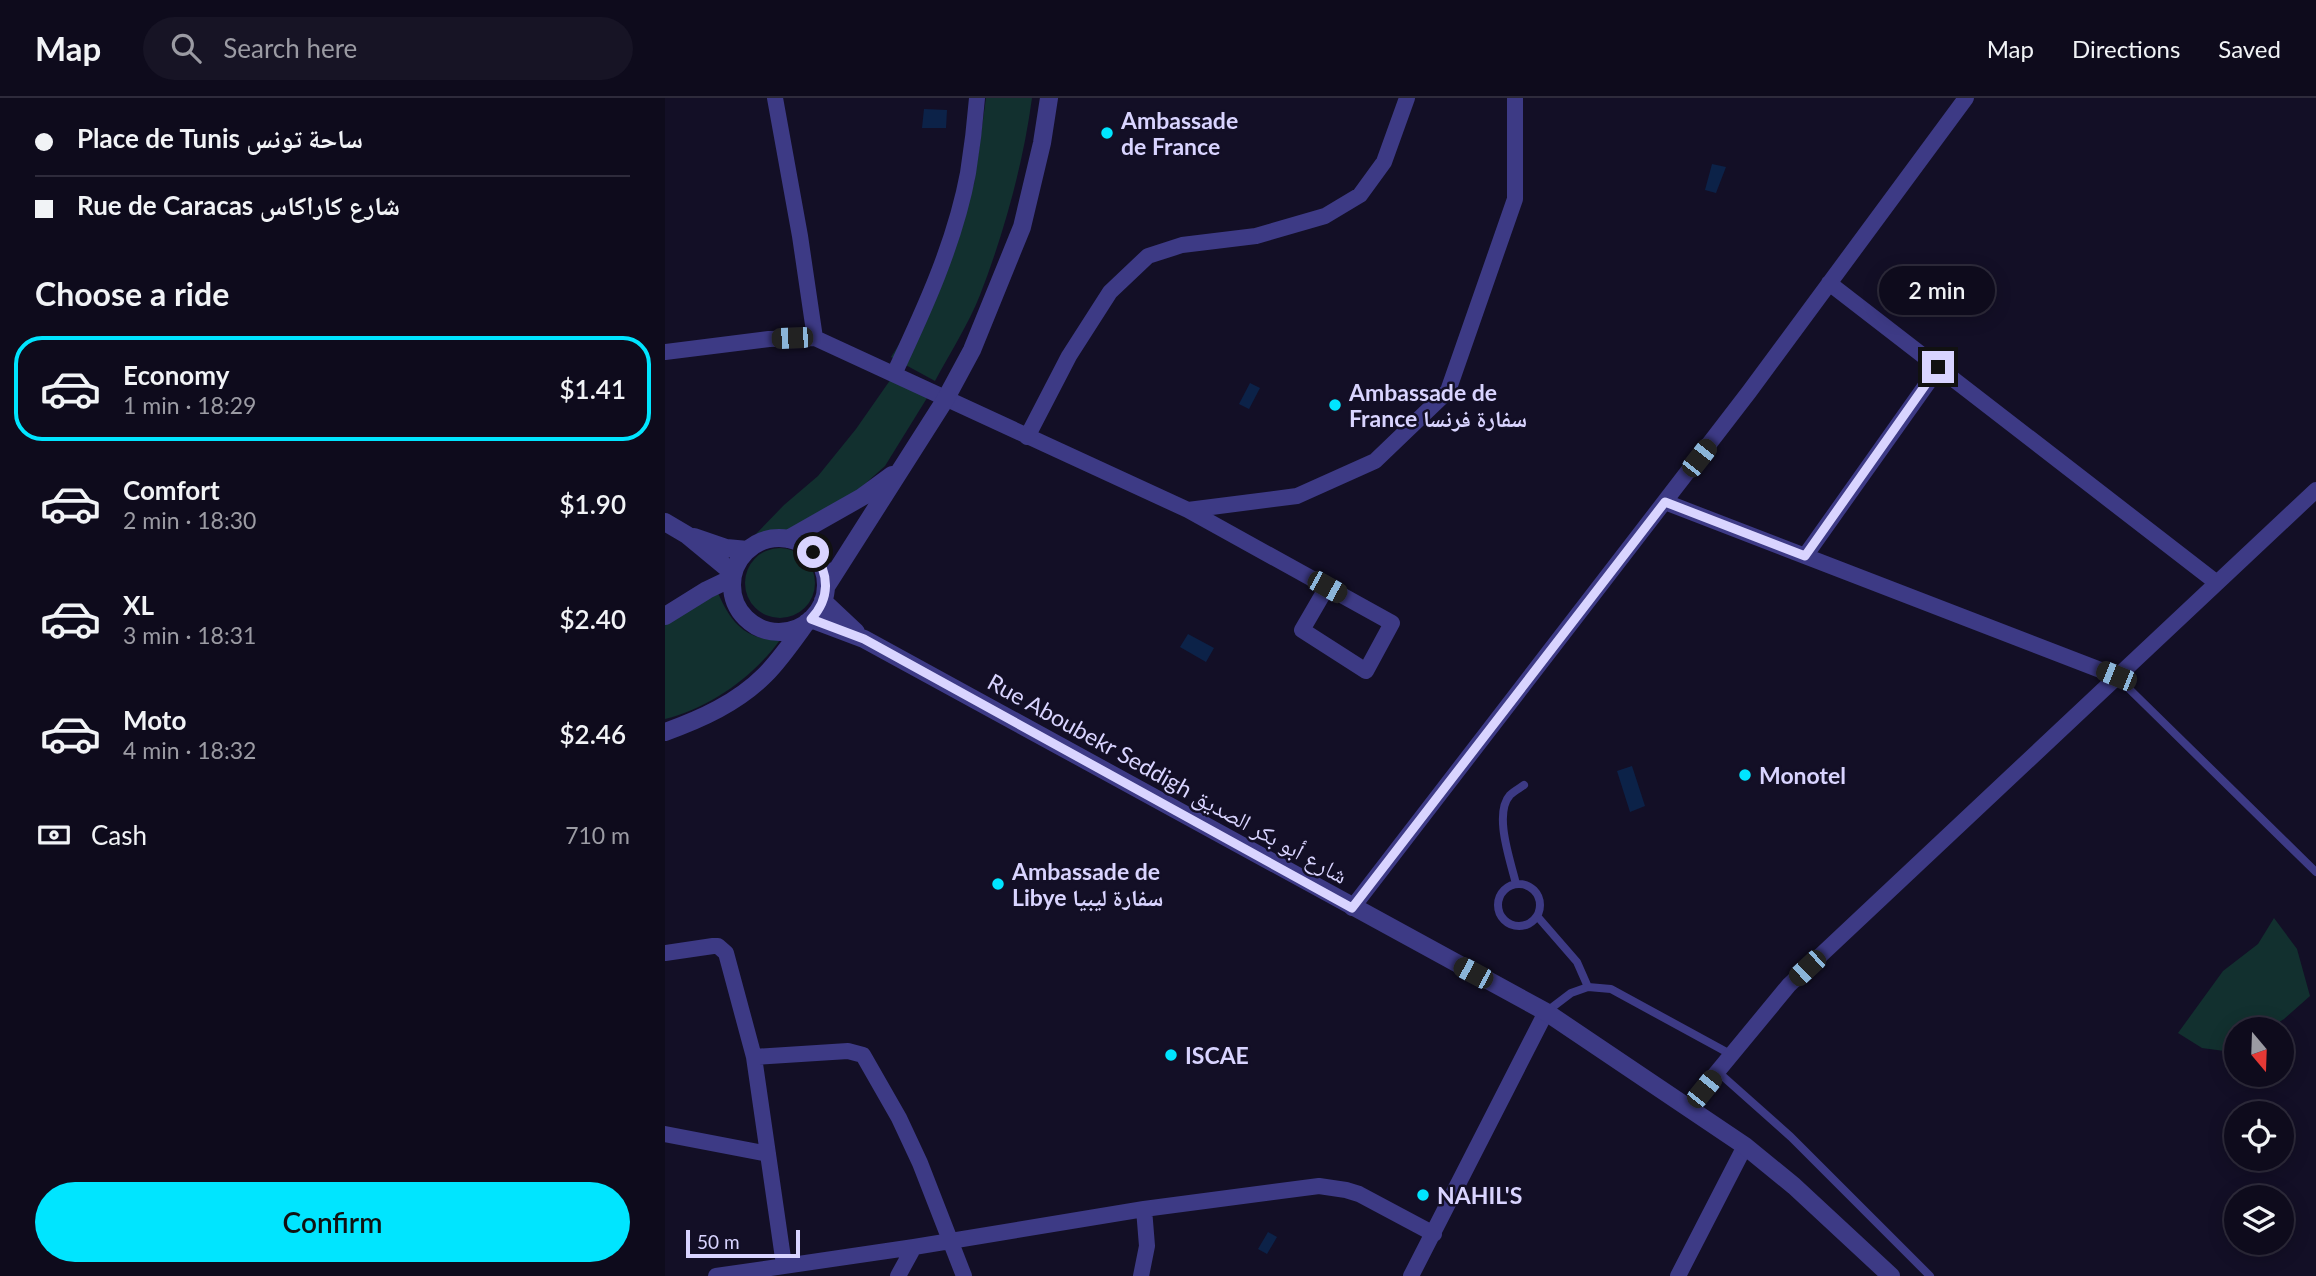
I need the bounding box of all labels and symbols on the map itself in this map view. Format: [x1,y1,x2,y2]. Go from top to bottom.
place label: Ambassade de France [1120,106,1238,160]
marker: Ambassade de France [1099,125,1115,141]
callout: 2 min [1880,266,1996,314]
car [771,327,814,349]
route end [1922,351,1954,383]
place label: Ambassade de France سفارة فرنسا [1348,378,1527,432]
marker: Ambassade de France سفارة فرنسا [1327,397,1343,413]
car [1678,435,1721,481]
route start [797,536,829,568]
car [1304,568,1351,606]
car [2093,658,2140,694]
street label: Rue Aboubekr Seddigh شارع أبو بكر الصديق [982,667,1353,891]
place label: Monotel [1759,761,1846,789]
marker: Monotel [1737,767,1753,783]
place label: Ambassade de Libye سفارة ليبيا [1011,857,1163,912]
marker: Ambassade de Libye سفارة ليبيا [990,876,1006,892]
car [1785,946,1830,990]
car [1450,954,1497,992]
north arrow [2224,1017,2294,1087]
place label: ISCAE [1185,1041,1249,1069]
marker: ISCAE [1163,1047,1179,1063]
car [1683,1066,1726,1112]
place label: NAHIL'S [1437,1181,1522,1209]
marker: NAHIL'S [1415,1187,1431,1203]
scale bar [686,1227,800,1259]

